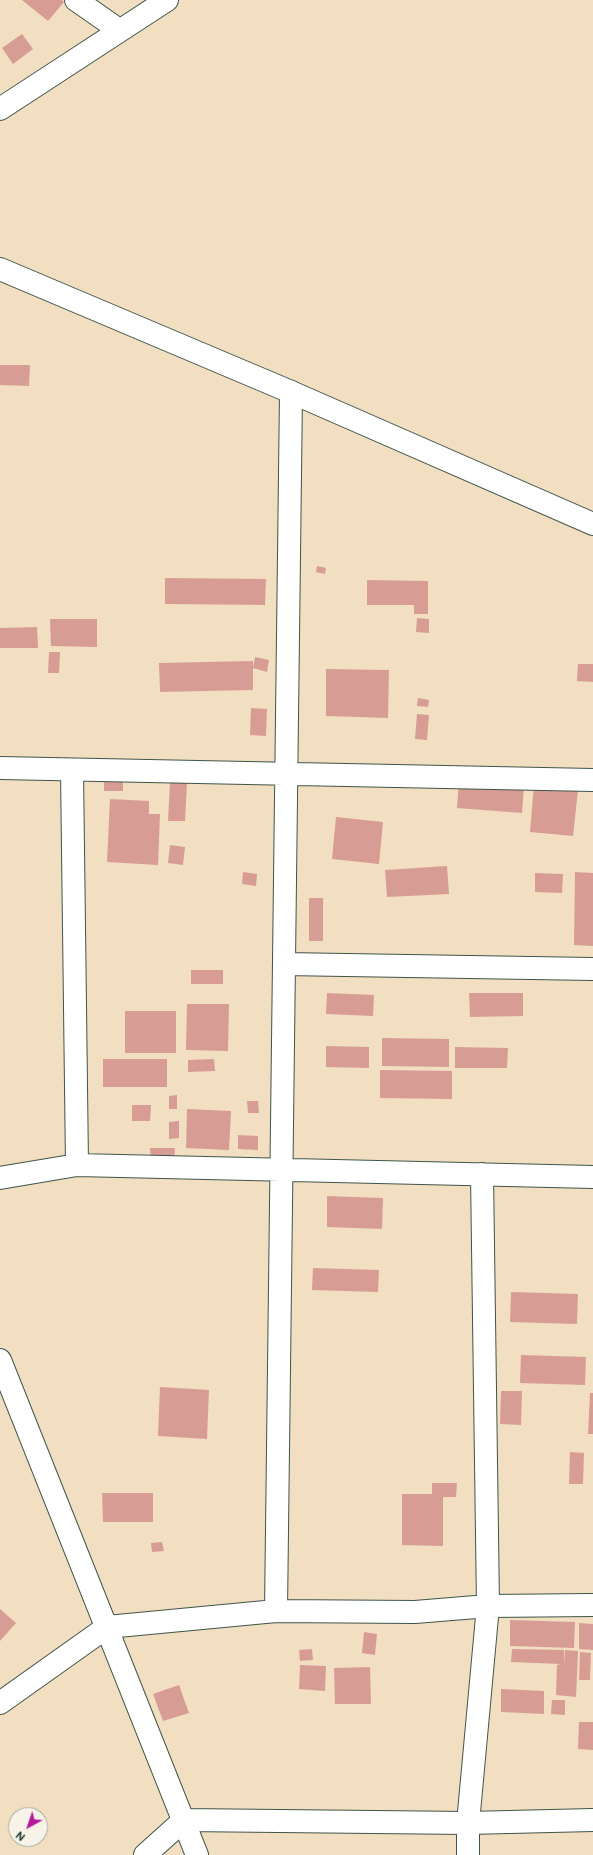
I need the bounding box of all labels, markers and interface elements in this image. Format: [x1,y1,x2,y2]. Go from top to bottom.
north arrow [8,1807,48,1847]
text: N [13,1828,28,1843]

